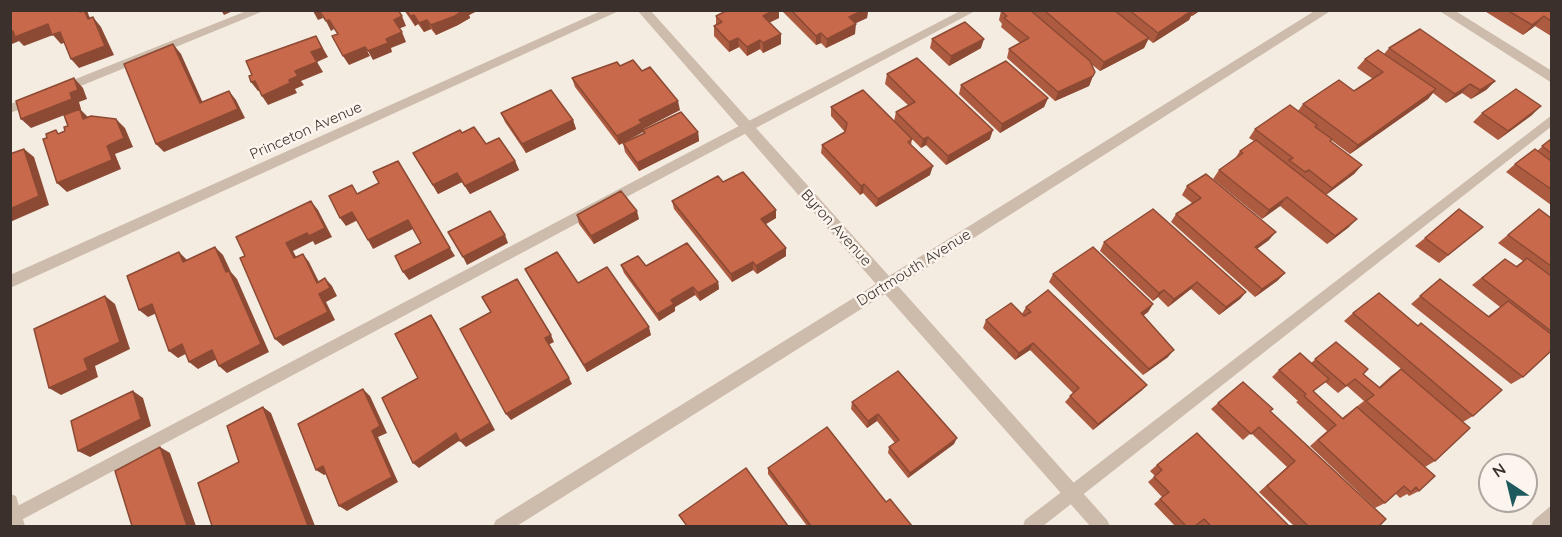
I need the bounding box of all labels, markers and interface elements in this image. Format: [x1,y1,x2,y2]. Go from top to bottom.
street label: Princeton Avenue [247,98,365,164]
street label: Byron Avenue [797,186,875,270]
street label: Dartmouth Avenue [854,226,974,310]
north arrow [1478,453,1538,513]
text: N [1488,458,1509,481]

